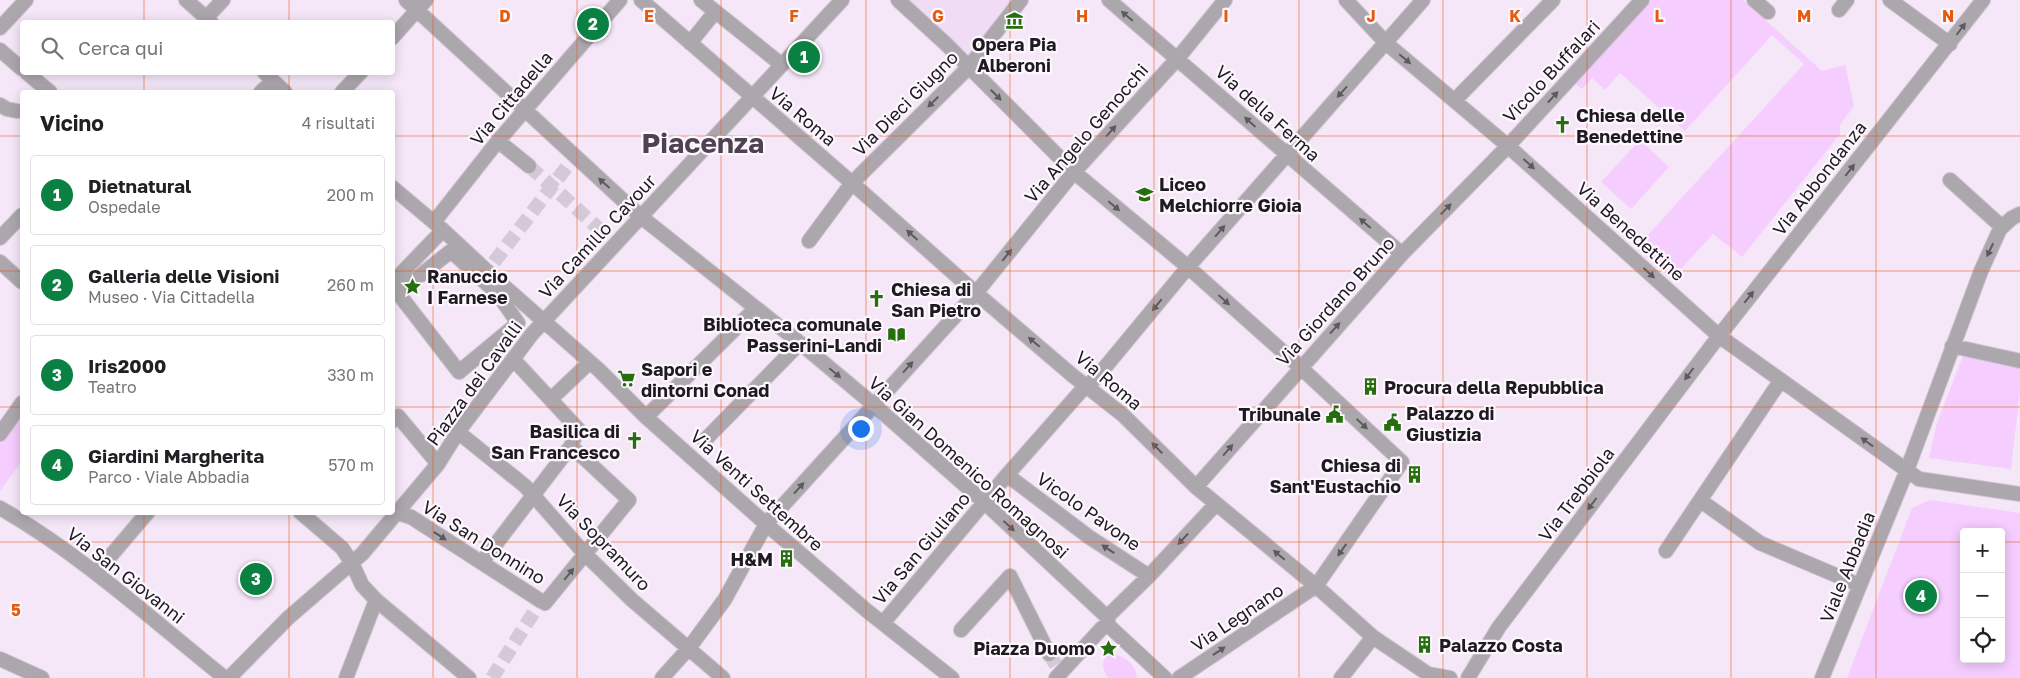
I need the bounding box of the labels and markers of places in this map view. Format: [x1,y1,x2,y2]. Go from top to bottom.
pin: 2 [577,5,609,43]
museum icon: Opera Pia Alberoni [1004,11,1024,31]
place label: Opera Pia Alberoni [972,33,1056,76]
pin: 1 [788,38,820,76]
place label: Chiesa delle Benedettine [1576,104,1685,147]
church icon: Chiesa delle Benedettine [1552,115,1572,135]
place label: Liceo Melchiorre Gioia [1159,173,1302,216]
school or university icon: Liceo Melchiorre Gioia [1135,184,1155,204]
place label: Ranuccio I Farnese [427,265,508,308]
place icon: Ranuccio I Farnese [403,276,423,296]
place label: Chiesa di San Pietro [891,278,981,321]
church icon: Chiesa di San Pietro [867,289,887,309]
place label: Biblioteca comunale Passerini-Landi [703,313,882,356]
library icon: Biblioteca comunale Passerini-Landi [886,324,906,344]
place label: Sapori e dintorni Conad [641,358,769,401]
supermarket icon: Sapori e dintorni Conad [617,369,637,389]
place label: Procura della Repubblica [1384,376,1604,398]
building icon: Procura della Repubblica [1360,377,1380,397]
place label: Palazzo di Giustizia [1406,402,1495,445]
place label: Tribunale [1238,403,1321,425]
public building icon: Tribunale [1325,404,1345,424]
public building icon: Palazzo di Giustizia [1382,413,1402,433]
place label: Basilica di San Francesco [491,420,620,463]
church icon: Basilica di San Francesco [624,431,644,451]
place label: Chiesa di Sant'Eustachio [1269,454,1401,497]
building icon: Chiesa di Sant'Eustachio [1405,465,1425,485]
place label: H&M [731,548,773,570]
building icon: H&M [777,549,797,569]
pin: 3 [240,560,272,598]
pin: 4 [1905,577,1937,615]
place label: Palazzo Costa [1439,634,1563,656]
building icon: Palazzo Costa [1415,635,1435,655]
place label: Piazza Duomo [973,637,1095,659]
place icon: Piazza Duomo [1099,638,1119,658]

